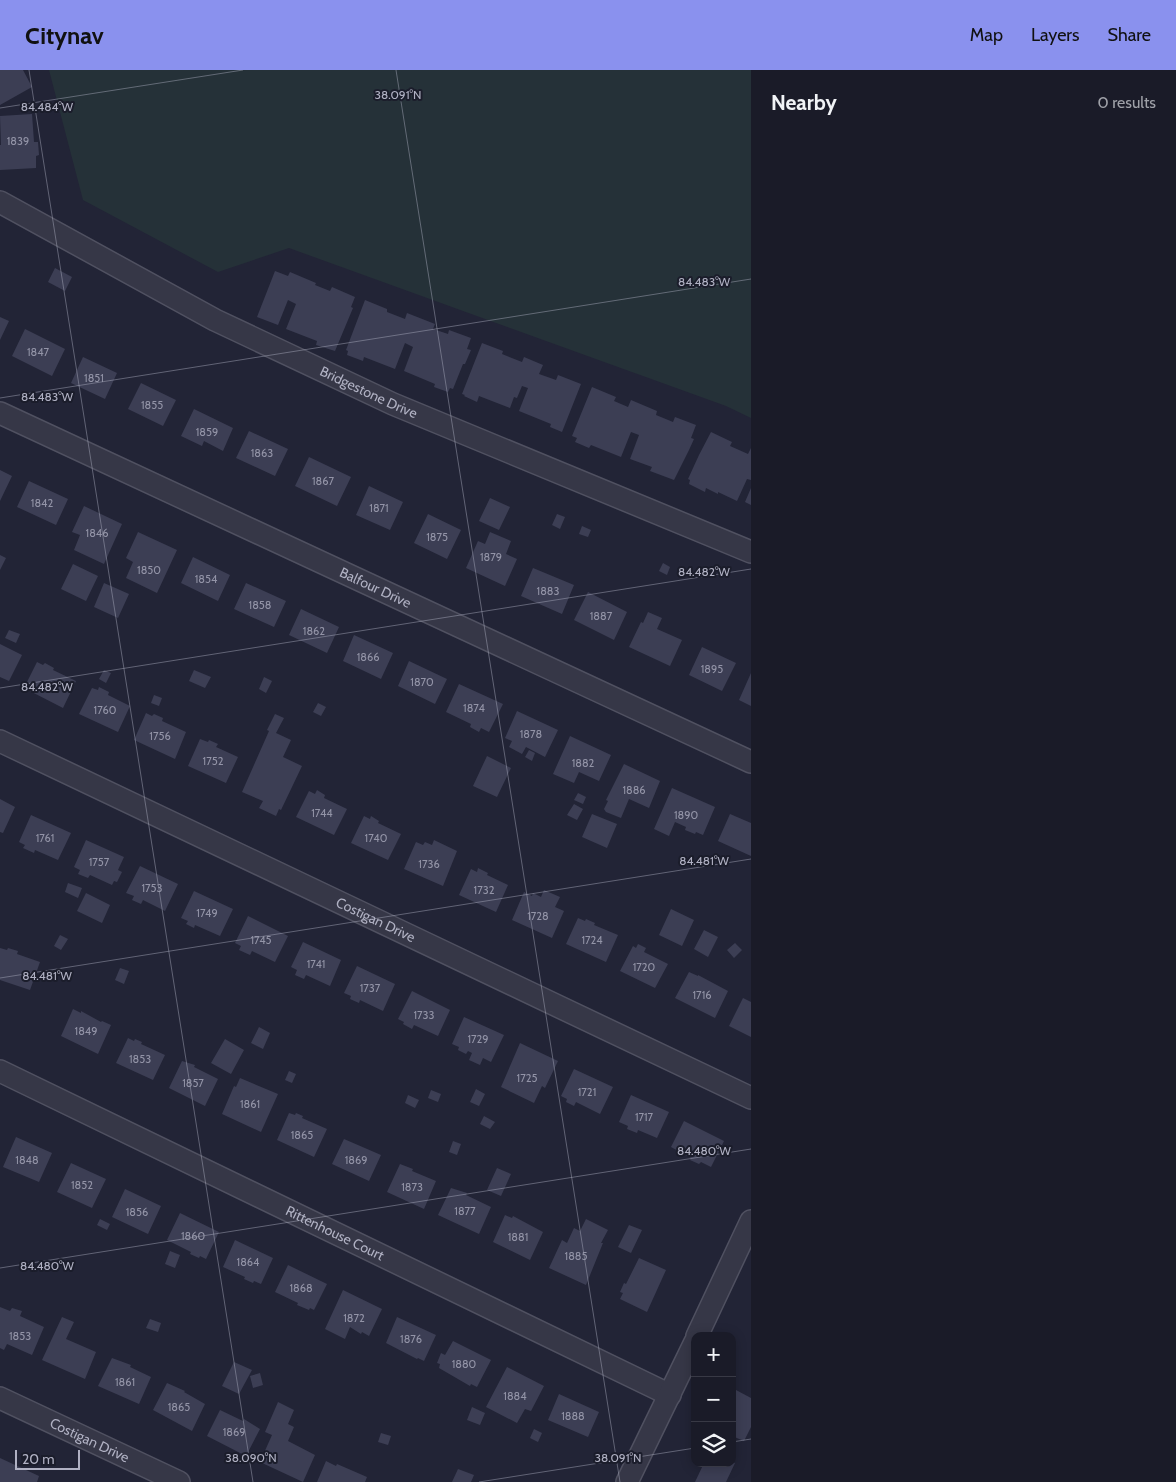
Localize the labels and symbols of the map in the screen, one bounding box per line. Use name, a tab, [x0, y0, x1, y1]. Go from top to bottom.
text: 38.091°N	[374, 87, 422, 102]
text: 84.484°W	[21, 99, 74, 114]
house number: 1839	[7, 134, 29, 148]
text: 84.483°W	[678, 274, 731, 289]
house number: 1847	[27, 345, 50, 359]
street label: Bridgestone Drive	[317, 362, 420, 422]
house number: 1851	[84, 371, 104, 385]
text: 84.483°W	[21, 389, 74, 404]
house number: 1855	[141, 398, 163, 412]
house number: 1859	[196, 425, 218, 439]
house number: 1863	[251, 446, 273, 460]
house number: 1867	[312, 474, 334, 488]
house number: 1842	[31, 496, 53, 510]
house number: 1871	[369, 501, 389, 515]
house number: 1846	[86, 526, 108, 540]
house number: 1875	[426, 530, 448, 544]
house number: 1879	[480, 550, 502, 564]
house number: 1850	[137, 563, 161, 577]
street label: Balfour Drive	[337, 563, 414, 612]
text: 84.482°W	[678, 564, 731, 579]
house number: 1854	[195, 572, 218, 586]
house number: 1883	[537, 584, 559, 598]
house number: 1858	[249, 598, 271, 612]
house number: 1887	[590, 609, 613, 623]
house number: 1862	[303, 624, 325, 638]
house number: 1866	[357, 650, 379, 664]
house number: 1895	[701, 662, 723, 676]
house number: 1870	[410, 675, 434, 689]
text: 84.482°W	[21, 679, 74, 694]
house number: 1874	[463, 701, 486, 715]
house number: 1760	[94, 703, 117, 717]
house number: 1878	[520, 727, 542, 741]
house number: 1756	[149, 729, 171, 743]
house number: 1752	[203, 754, 224, 768]
house number: 1882	[572, 756, 595, 770]
house number: 1886	[622, 783, 646, 797]
house number: 1744	[311, 806, 333, 820]
house number: 1890	[674, 808, 698, 822]
house number: 1761	[36, 831, 54, 845]
house number: 1740	[365, 831, 388, 845]
text: 84.481°W	[679, 853, 729, 868]
house number: 1757	[89, 855, 110, 869]
house number: 1736	[418, 857, 440, 871]
house number: 1753	[141, 881, 163, 895]
house number: 1732	[474, 883, 495, 897]
street label: Costigan Drive	[333, 893, 418, 946]
house number: 1749	[196, 906, 218, 920]
house number: 1728	[527, 909, 549, 923]
house number: 1745	[250, 933, 272, 947]
house number: 1724	[581, 933, 603, 947]
house number: 1741	[307, 957, 325, 971]
house number: 1720	[633, 960, 656, 974]
text: 84.481°W	[22, 968, 72, 983]
house number: 1737	[360, 981, 381, 995]
house number: 1716	[693, 988, 711, 1002]
house number: 1733	[413, 1008, 435, 1022]
house number: 1849	[75, 1024, 97, 1038]
house number: 1729	[467, 1032, 489, 1046]
house number: 1853	[129, 1052, 151, 1066]
house number: 1725	[517, 1071, 537, 1085]
house number: 1857	[182, 1076, 204, 1090]
house number: 1721	[578, 1085, 596, 1099]
house number: 1861	[240, 1097, 260, 1111]
house number: 1717	[635, 1110, 654, 1124]
house number: 1865	[291, 1128, 313, 1142]
text: 84.480°W	[677, 1143, 732, 1158]
house number: 1848	[15, 1153, 39, 1167]
house number: 1869	[345, 1153, 367, 1167]
house number: 1852	[71, 1178, 93, 1192]
house number: 1873	[401, 1180, 423, 1194]
street label: Rittenhouse Court	[283, 1202, 387, 1264]
house number: 1877	[454, 1204, 476, 1218]
house number: 1856	[126, 1205, 148, 1219]
house number: 1860	[181, 1229, 205, 1243]
house number: 1881	[508, 1230, 528, 1244]
house number: 1885	[565, 1249, 587, 1263]
house number: 1864	[237, 1255, 260, 1269]
text: 84.480°W	[20, 1258, 75, 1273]
house number: 1868	[289, 1281, 313, 1295]
house number: 1872	[343, 1311, 365, 1325]
house number: 1853	[9, 1329, 31, 1343]
house number: 1876	[400, 1332, 422, 1346]
house number: 1880	[452, 1357, 477, 1371]
house number: 1861	[115, 1375, 135, 1389]
house number: 1884	[503, 1389, 527, 1403]
house number: 1865	[168, 1400, 190, 1414]
house number: 1888	[561, 1409, 585, 1423]
street label: Costigan Drive	[47, 1414, 132, 1466]
house number: 1869	[223, 1425, 245, 1439]
scale bar	[15, 1447, 80, 1470]
text: 38.090°N	[225, 1450, 277, 1465]
text: 38.091°N	[594, 1450, 642, 1465]

